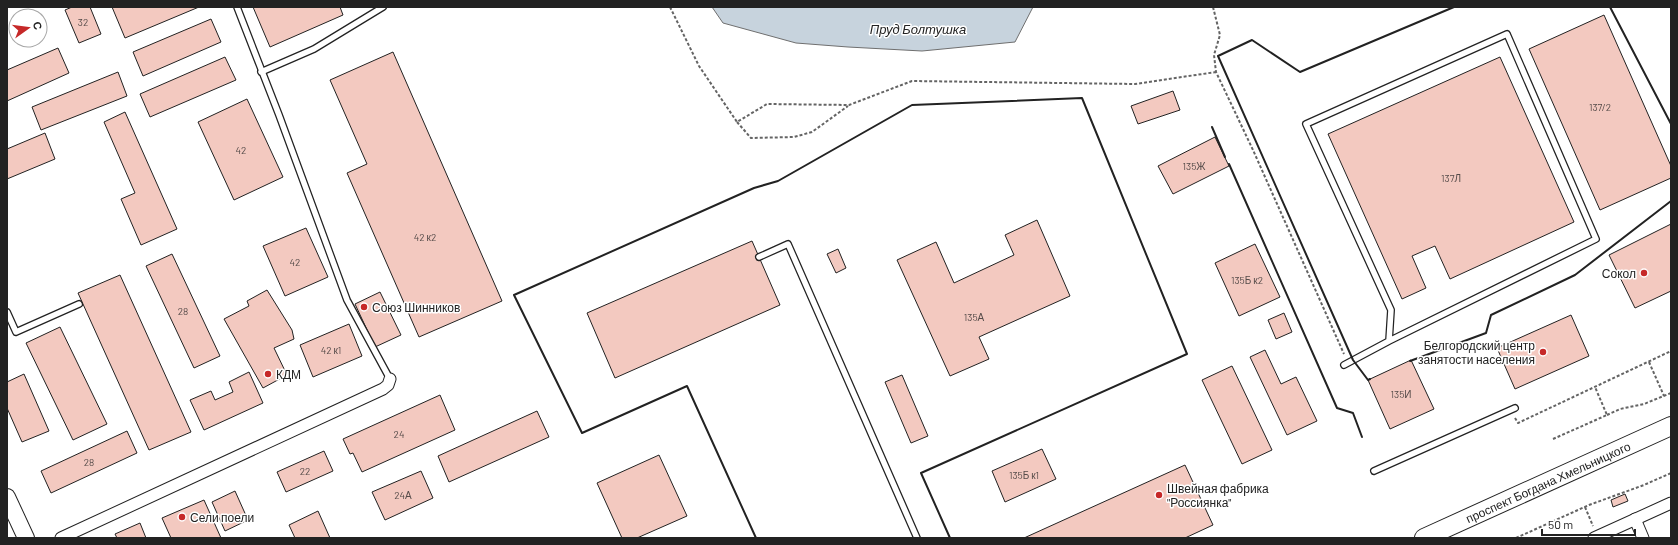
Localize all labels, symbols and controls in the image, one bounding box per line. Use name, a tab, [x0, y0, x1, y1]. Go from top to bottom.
north arrow	[8, 8, 48, 48]
house number: 32	[78, 16, 88, 28]
text: С	[31, 20, 45, 31]
water label: Пруд Болтушка	[870, 21, 966, 37]
house number: 137/2	[1589, 101, 1611, 113]
house number: 42	[236, 144, 246, 156]
house number: 135Ж	[1182, 160, 1206, 172]
house number: 137Л	[1441, 172, 1461, 184]
house number: 42 к2	[414, 231, 436, 243]
house number: 42	[290, 256, 300, 268]
place label: Сокол	[1602, 266, 1636, 280]
marker: Сокол	[1639, 268, 1649, 278]
house number: 135Б к2	[1231, 274, 1263, 286]
place label: Союз Шинников	[372, 300, 460, 314]
marker: Союз Шинников	[359, 302, 369, 312]
house number: 28	[178, 305, 188, 317]
house number: 135А	[964, 311, 985, 323]
place label: Белгородский центр занятости населения	[1418, 338, 1535, 366]
house number: 42 к1	[321, 344, 341, 356]
marker: Белгородский центр занятости населения	[1538, 347, 1548, 357]
place label: КДМ	[276, 367, 301, 382]
marker: КДМ	[263, 369, 273, 379]
house number: 135И	[1391, 388, 1411, 400]
house number: 24	[394, 428, 404, 440]
street label: проспект Богдана Хмельницкого	[1463, 438, 1633, 525]
house number: 28	[84, 456, 94, 468]
house number: 22	[300, 465, 310, 477]
house number: 135Б к1	[1009, 469, 1039, 481]
place label: Швейная фабрика "Россиянка"	[1167, 481, 1269, 509]
house number: 24А	[394, 489, 412, 501]
marker: Швейная фабрика "Россиянка"	[1154, 490, 1164, 500]
place label: Сели поели	[190, 510, 254, 524]
scale bar	[1542, 511, 1635, 537]
marker: Сели поели	[177, 512, 187, 522]
text: 50 m	[1548, 517, 1573, 531]

